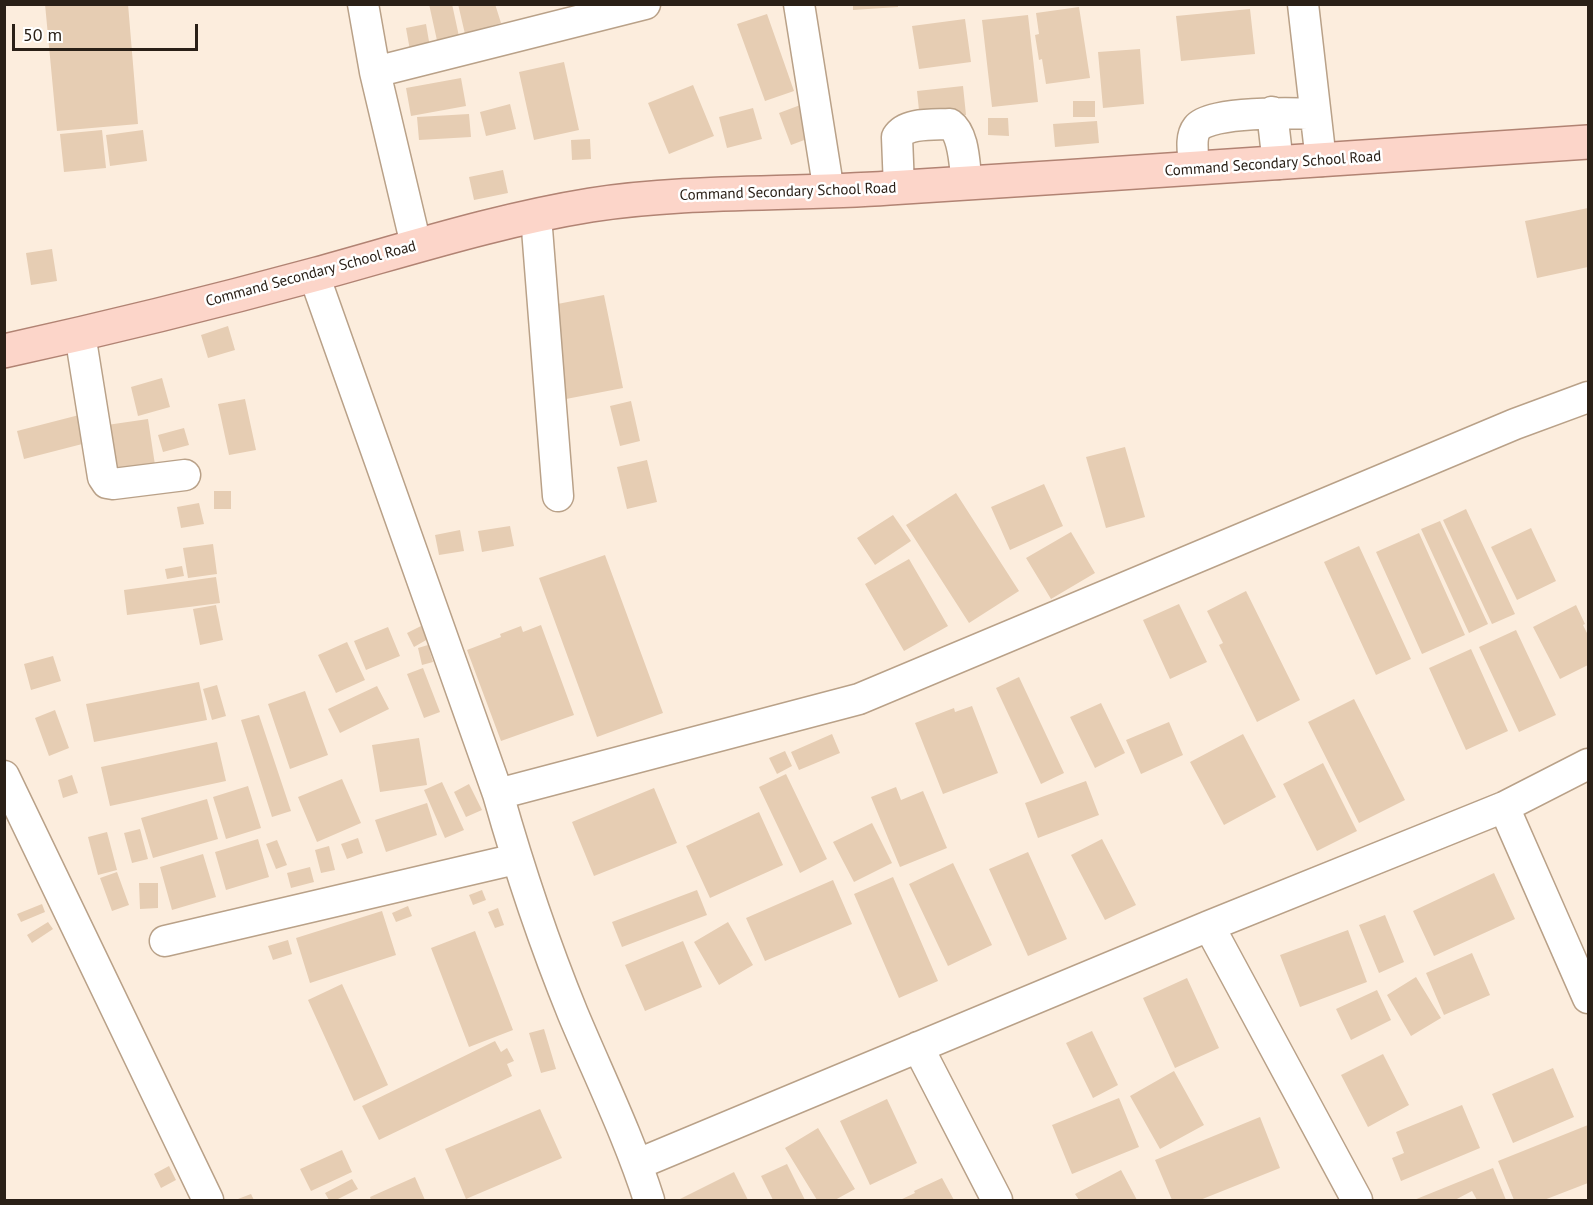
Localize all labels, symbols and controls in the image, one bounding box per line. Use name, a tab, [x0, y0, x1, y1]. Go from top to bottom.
scale bar	[15, 12, 201, 50]
text: 50 m	[23, 23, 62, 46]
street label: Command Secondary School Road	[1164, 147, 1382, 181]
street label: Command Secondary School Road	[679, 179, 897, 205]
street label: Command Secondary School Road	[204, 237, 418, 311]

